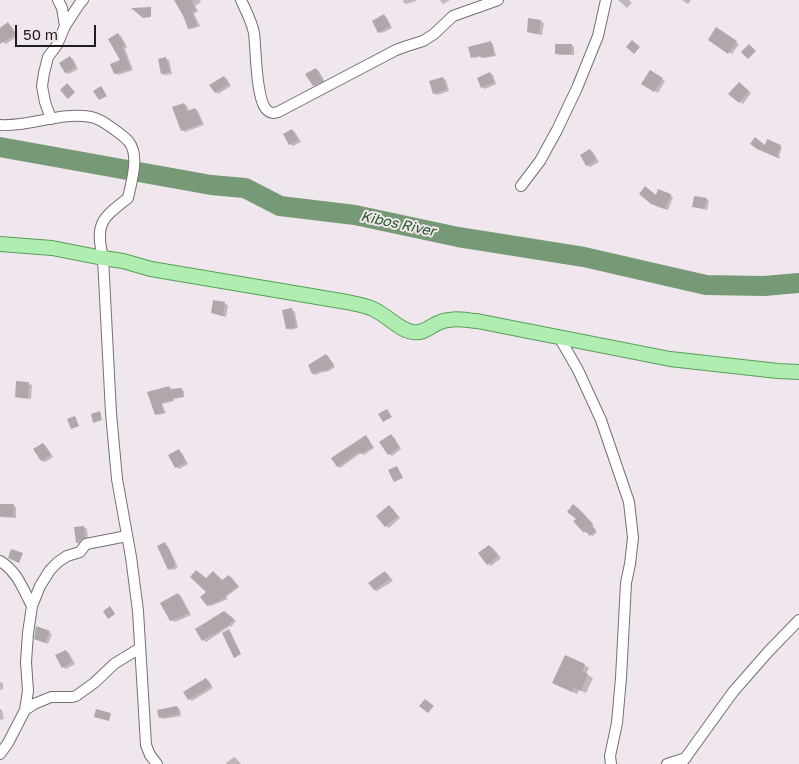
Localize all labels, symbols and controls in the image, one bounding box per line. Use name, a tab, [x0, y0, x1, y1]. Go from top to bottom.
scale bar	[18, 15, 99, 47]
text: 50 m	[23, 25, 58, 43]
water label: Kibos River	[359, 208, 437, 240]

